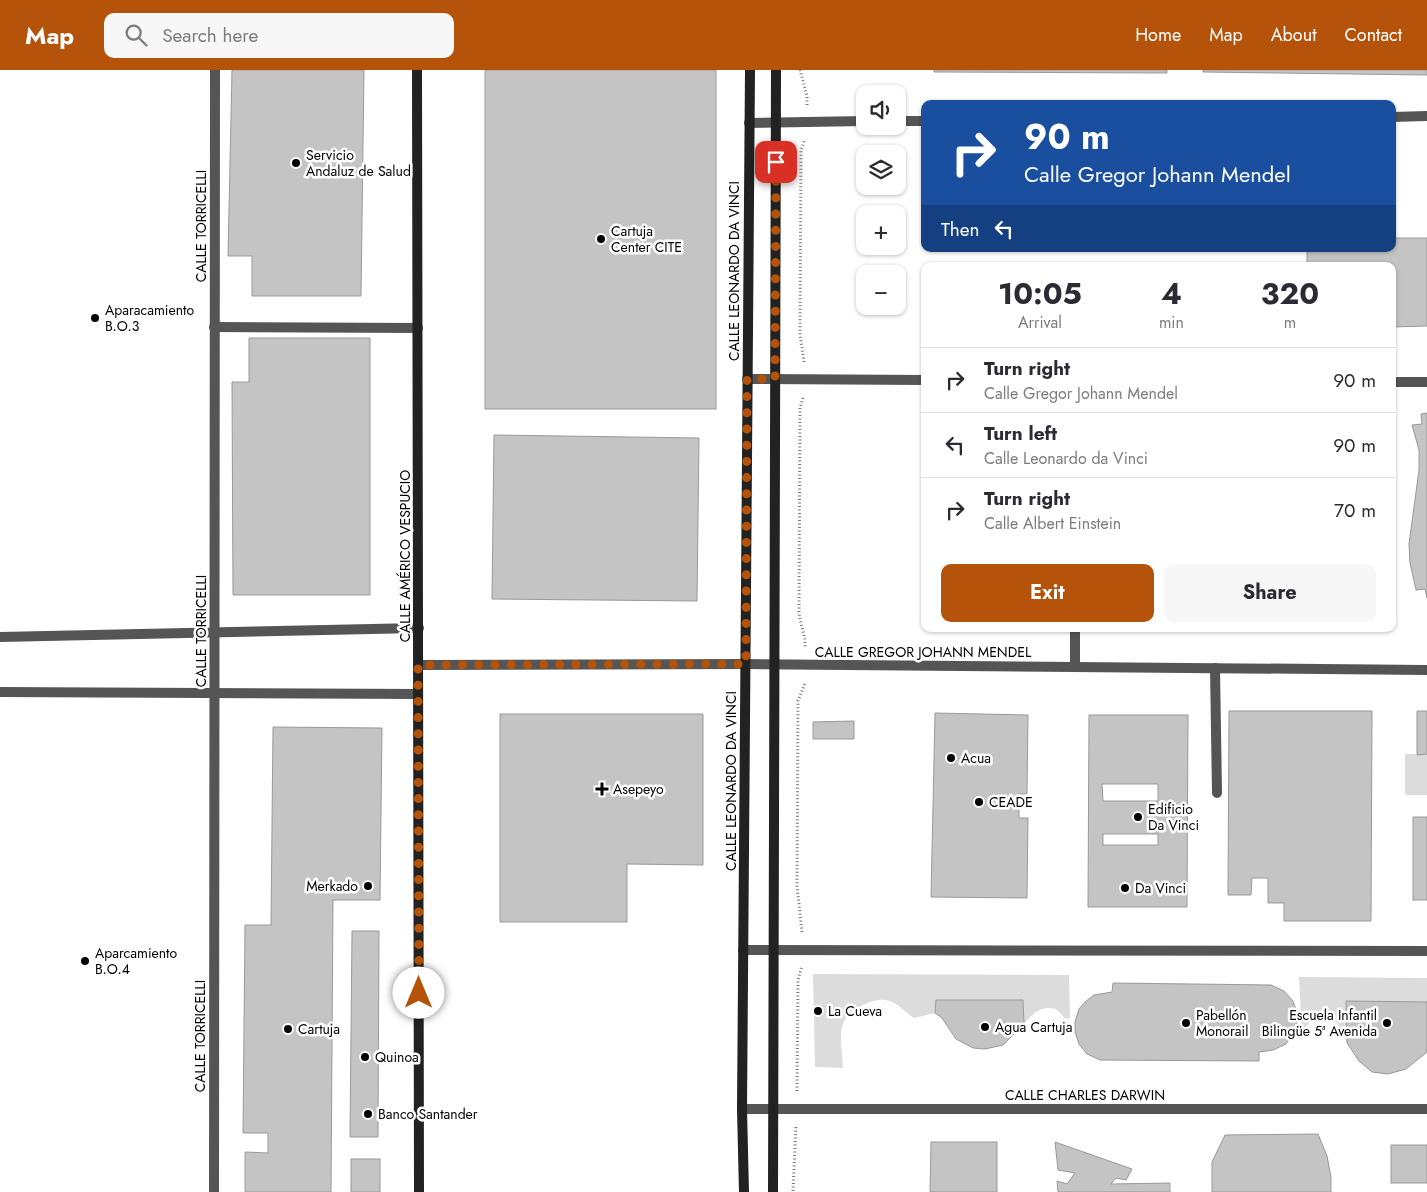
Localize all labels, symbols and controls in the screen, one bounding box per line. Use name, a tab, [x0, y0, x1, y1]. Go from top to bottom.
search box	[104, 13, 454, 58]
text: Map	[25, 18, 74, 53]
icon: search	[122, 21, 150, 49]
text: Search here	[162, 22, 258, 49]
text: Home	[1135, 22, 1181, 48]
text: Map	[1209, 22, 1243, 48]
text: About	[1271, 22, 1316, 48]
text: Contact	[1344, 22, 1402, 48]
map controls	[856, 85, 906, 315]
button: sound	[856, 85, 906, 135]
text: 90 m	[1024, 112, 1110, 162]
icon: right	[941, 120, 1006, 185]
pin	[755, 141, 797, 183]
place label: Servicio Andaluz de Salud	[306, 145, 411, 181]
button: layers	[856, 145, 906, 195]
icon: arrive	[762, 148, 790, 176]
marker: Servicio Andaluz de Salud	[290, 157, 302, 169]
text: Calle Gregor Johann Mendel	[1024, 158, 1291, 190]
street label: CALLE TORRICELLI	[191, 170, 211, 282]
street label: CALLE LEONARDO DA VINCI	[724, 181, 744, 361]
button: +	[856, 205, 906, 255]
icon: left	[990, 215, 1018, 243]
text: Then	[941, 216, 980, 243]
place label: Cartuja Center CITE	[611, 221, 682, 257]
marker: Cartuja Center CITE	[595, 233, 607, 245]
button: −	[856, 265, 906, 315]
text: 10:05	[998, 272, 1082, 315]
text: 4	[1161, 272, 1182, 315]
text: 320	[1261, 272, 1319, 315]
place label: Aparacamiento B.O.3	[105, 300, 194, 336]
text: Arrival	[1018, 311, 1062, 334]
text: min	[1159, 311, 1184, 334]
text: m	[1284, 311, 1296, 334]
marker: Aparacamiento B.O.3	[89, 312, 101, 324]
text: Turn right	[984, 355, 1070, 382]
icon: right	[941, 366, 969, 394]
text: 90 m	[1333, 367, 1376, 394]
text: Calle Gregor Johann Mendel	[984, 382, 1178, 405]
text: Turn left	[984, 420, 1057, 447]
icon: left	[941, 431, 969, 459]
text: 90 m	[1333, 432, 1376, 459]
text: Calle Leonardo da Vinci	[984, 447, 1148, 470]
street label: CALLE AMÉRICO VESPUCIO	[395, 470, 415, 642]
text: Turn right	[984, 485, 1070, 512]
icon: right	[941, 496, 969, 524]
text: 70 m	[1334, 497, 1376, 524]
text: Calle Albert Einstein	[984, 512, 1121, 535]
button: Exit	[941, 564, 1154, 622]
button: Share	[1164, 564, 1376, 622]
street label: CALLE TORRICELLI	[191, 575, 211, 687]
street label: CALLE GREGOR JOHANN MENDEL	[815, 642, 1032, 662]
street label: CALLE LEONARDO DA VINCI	[721, 691, 741, 871]
place label: Acua	[961, 748, 991, 768]
marker: Acua	[945, 752, 957, 764]
place label: Asepeyo	[613, 779, 664, 799]
marker: Asepeyo	[595, 782, 609, 796]
place label: CEADE	[989, 792, 1033, 812]
marker: CEADE	[973, 796, 985, 808]
place label: Edificio Da Vinci	[1148, 799, 1199, 835]
marker: Edificio Da Vinci	[1132, 811, 1144, 823]
place label: Merkado	[306, 876, 358, 896]
place label: Da Vinci	[1135, 878, 1186, 898]
marker: Merkado	[362, 880, 374, 892]
marker: Da Vinci	[1119, 882, 1131, 894]
place label: Aparcamiento B.O.4	[95, 943, 177, 979]
marker: Aparcamiento B.O.4	[79, 955, 91, 967]
position arrow	[392, 966, 444, 1018]
street label: CALLE TORRICELLI	[190, 980, 210, 1092]
place label: La Cueva	[828, 1001, 882, 1021]
marker: La Cueva	[812, 1005, 824, 1017]
place label: Pabellón Monorail	[1196, 1005, 1248, 1041]
place label: Escuela Infantil Bilingüe 5ª Avenida	[1262, 1005, 1377, 1041]
place label: Agua Cartuja	[995, 1017, 1073, 1037]
marker: Pabellón Monorail	[1180, 1017, 1192, 1029]
marker: Escuela Infantil Bilingüe 5ª Avenida	[1381, 1017, 1393, 1029]
place label: Cartuja	[298, 1019, 340, 1039]
marker: Agua Cartuja	[979, 1021, 991, 1033]
marker: Cartuja	[282, 1023, 294, 1035]
place label: Quinoa	[375, 1047, 419, 1067]
marker: Quinoa	[359, 1051, 371, 1063]
street label: CALLE CHARLES DARWIN	[1005, 1085, 1165, 1105]
place label: Banco Santander	[378, 1104, 478, 1124]
marker: Banco Santander	[362, 1108, 374, 1120]

